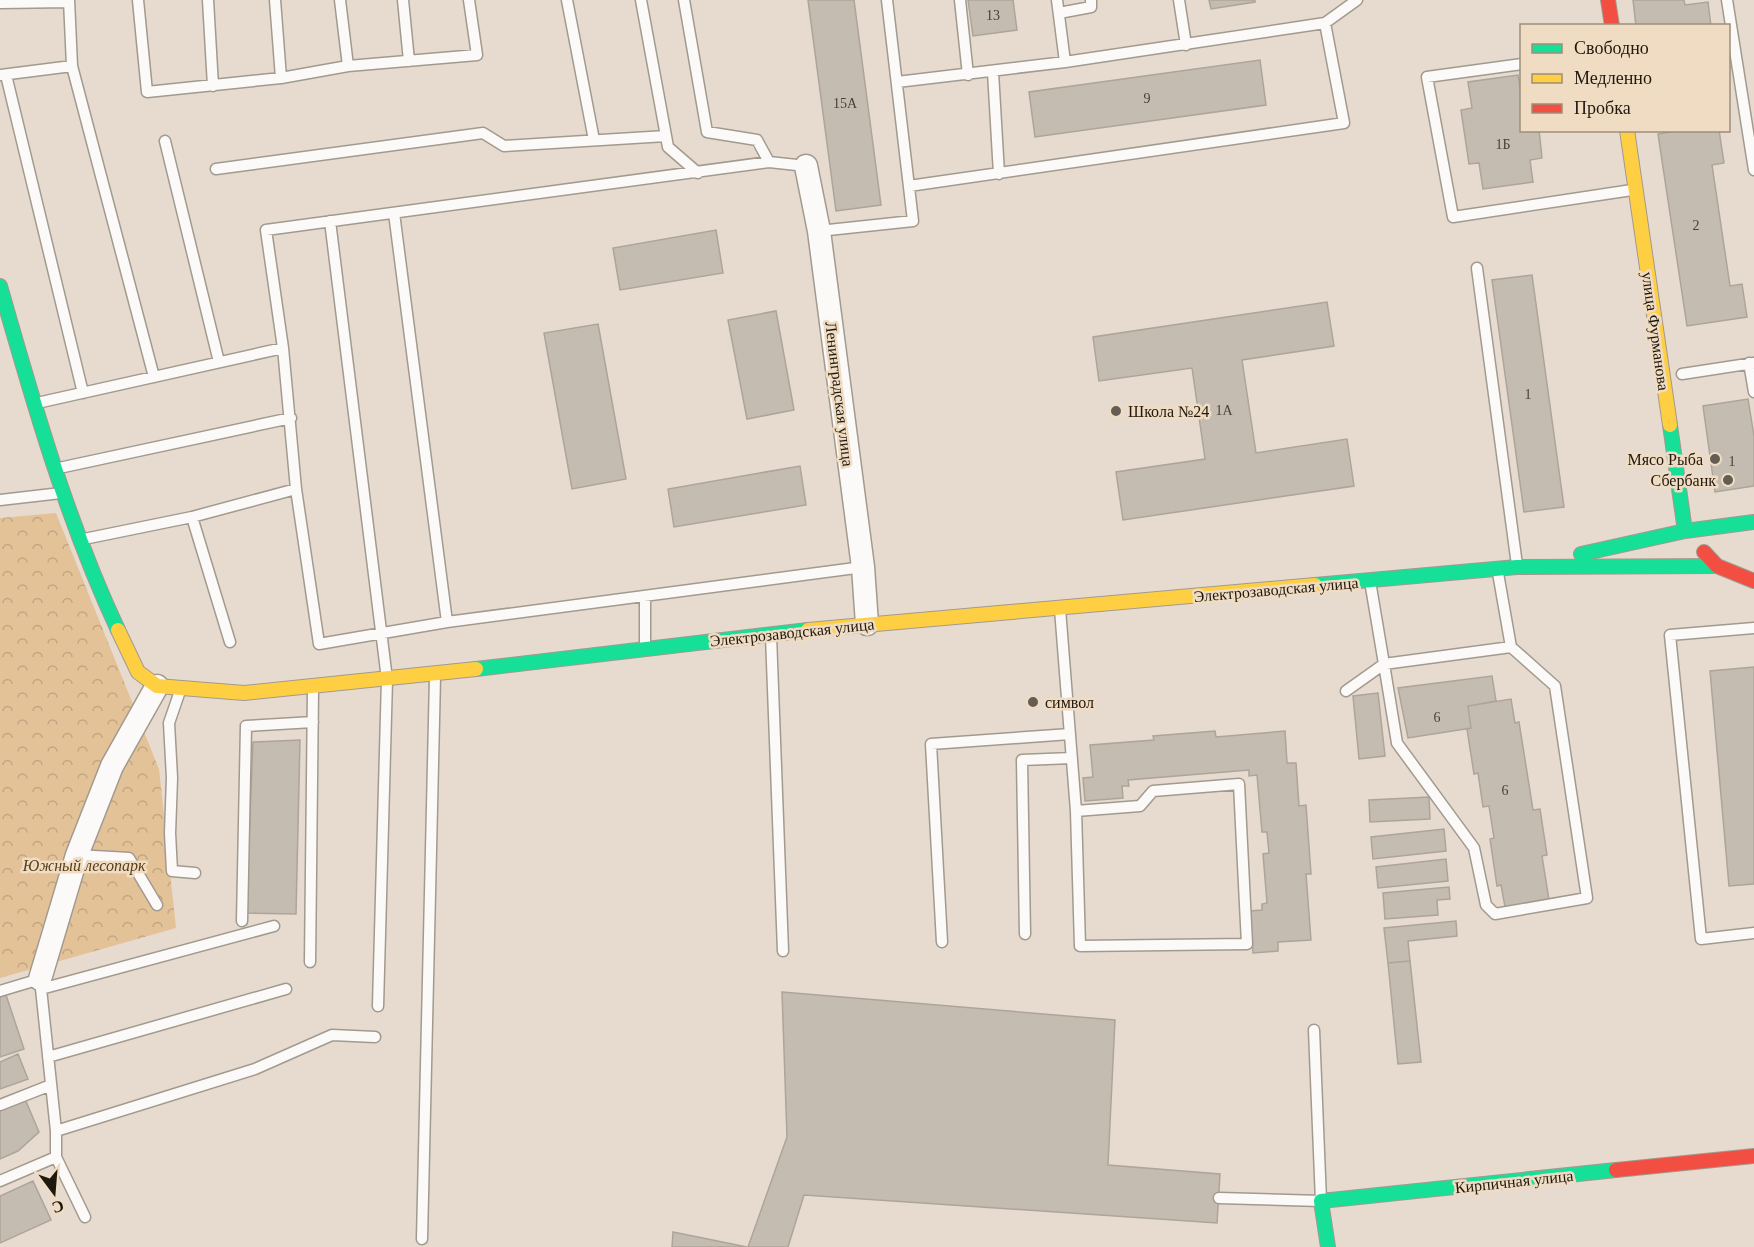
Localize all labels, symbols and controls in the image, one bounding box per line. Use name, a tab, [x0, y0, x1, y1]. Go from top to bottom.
house number: 13	[986, 8, 1000, 23]
legend	[1520, 24, 1730, 132]
text: Свободно	[1574, 38, 1649, 58]
text: Медленно	[1574, 68, 1652, 88]
house number: 9	[1144, 91, 1151, 106]
house number: 15А	[833, 96, 858, 111]
text: Пробка	[1574, 98, 1631, 118]
house number: 1Б	[1495, 137, 1511, 152]
house number: 2	[1693, 218, 1700, 233]
street label: улица Фурманова	[1638, 270, 1672, 392]
street label: Ленинградская улица	[821, 321, 857, 468]
house number: 1	[1525, 387, 1532, 402]
place label: Школа №24	[1128, 403, 1209, 420]
house number: 1А	[1215, 403, 1233, 418]
marker: Школа №24	[1109, 404, 1123, 418]
place label: Мясо Рыба	[1627, 451, 1703, 468]
marker: Мясо Рыба	[1708, 452, 1722, 466]
house number: 1	[1729, 454, 1736, 469]
place label: Сбербанк	[1651, 472, 1716, 490]
marker: Сбербанк	[1721, 473, 1735, 487]
street label: Электрозаводская улица	[1193, 574, 1359, 606]
street label: Электрозаводская улица	[709, 615, 875, 651]
place label: символ	[1045, 694, 1094, 711]
marker: символ	[1026, 695, 1040, 709]
house number: 6	[1434, 710, 1441, 725]
house number: 6	[1502, 783, 1509, 798]
park label: Южный лесопарк	[22, 857, 146, 875]
north arrow	[24, 1163, 84, 1223]
street label: Кирпичная улица	[1454, 1167, 1574, 1197]
text: С	[50, 1197, 66, 1217]

